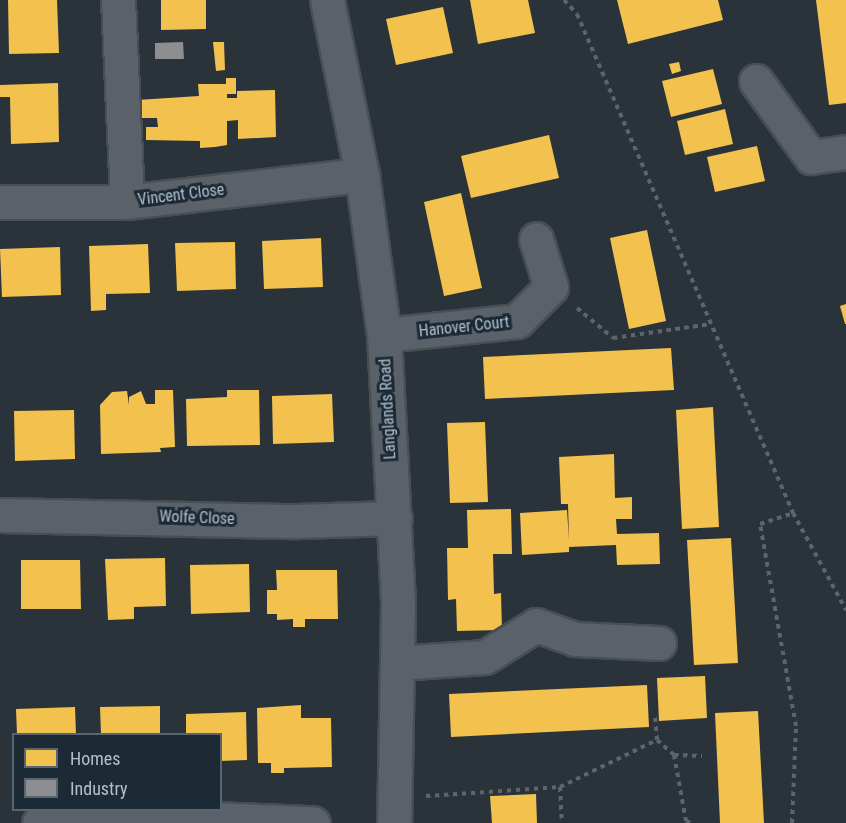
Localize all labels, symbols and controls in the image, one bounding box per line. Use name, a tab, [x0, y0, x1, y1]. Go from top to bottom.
street label: Vincent Close	[137, 180, 225, 210]
street label: Hanover Court	[418, 313, 510, 341]
street label: Langlands Road	[376, 358, 400, 460]
street label: Wolfe Close	[159, 507, 235, 529]
legend	[12, 733, 222, 811]
text: Homes	[70, 748, 120, 769]
text: Industry	[70, 778, 128, 799]

